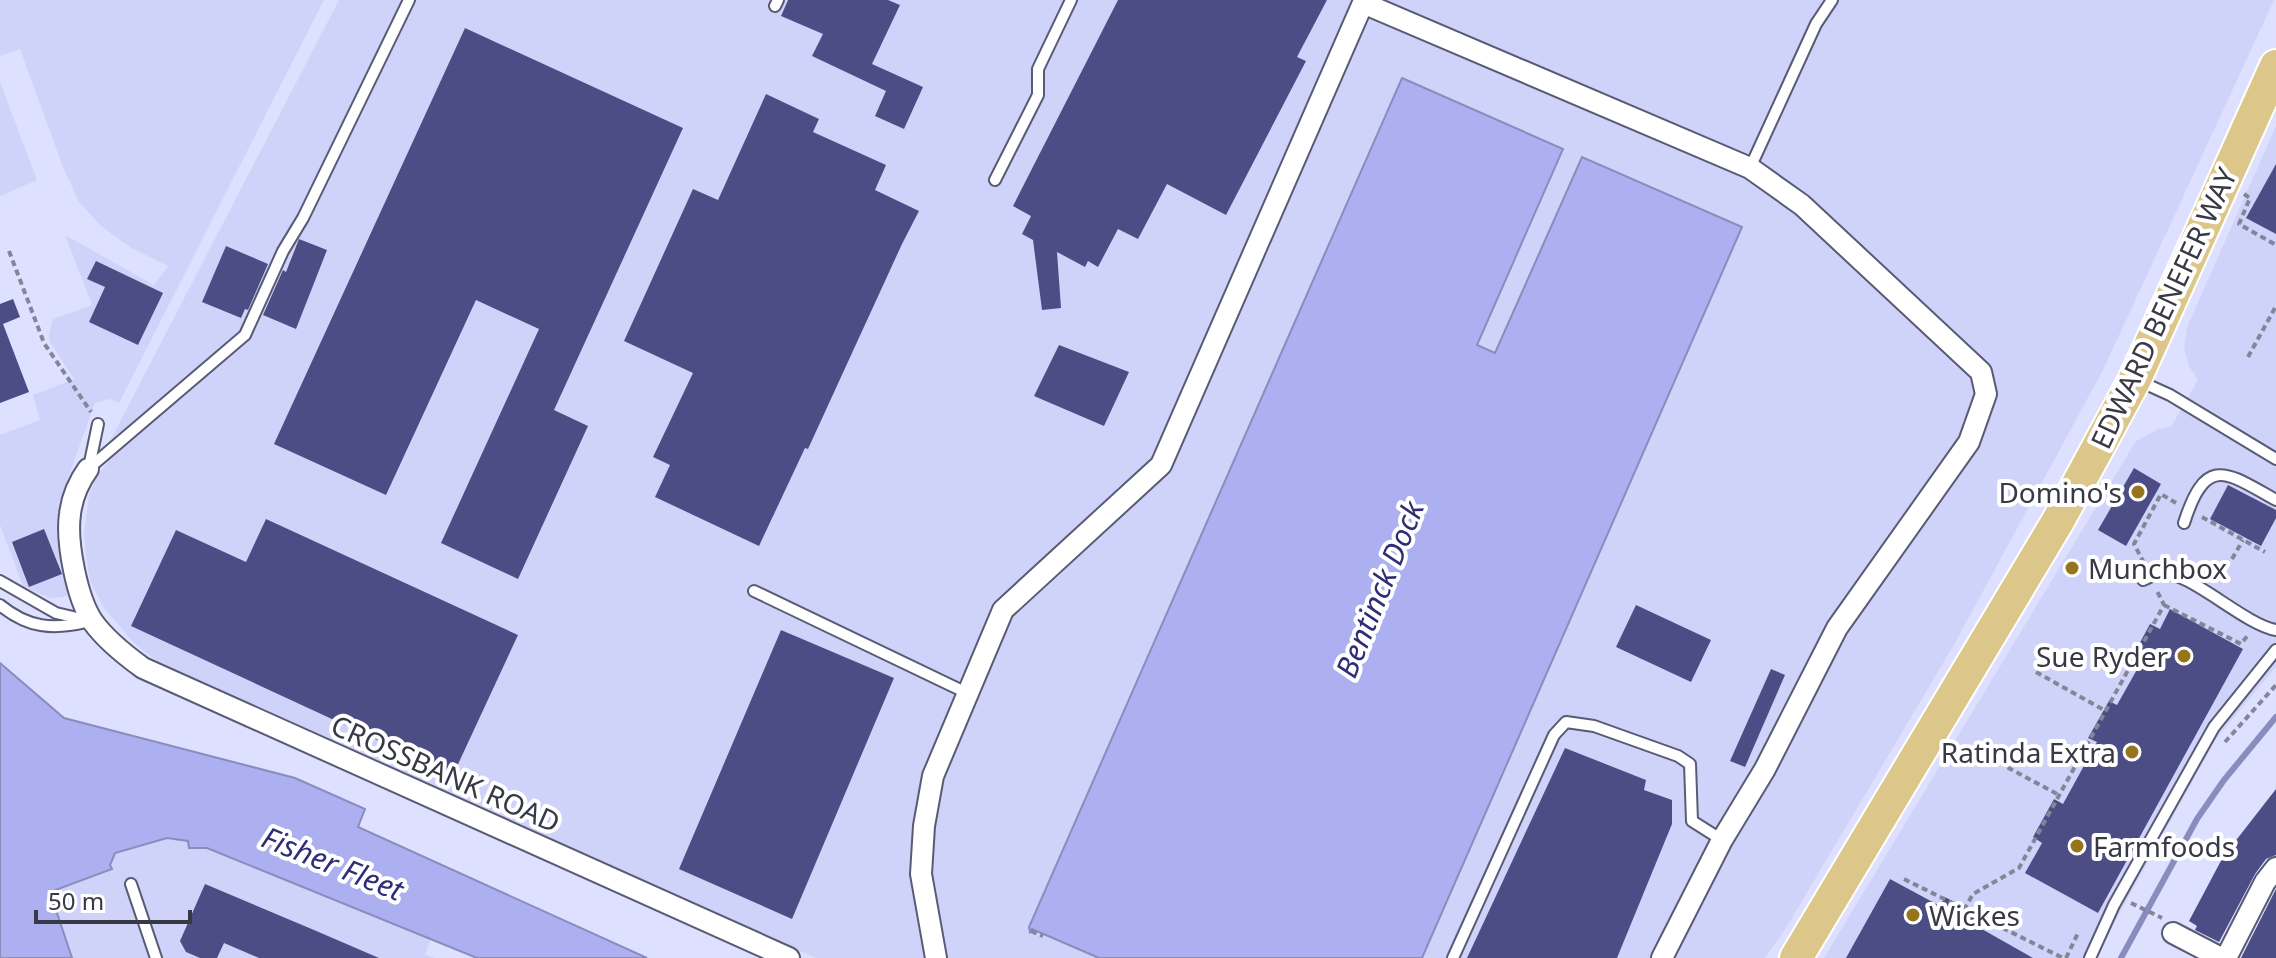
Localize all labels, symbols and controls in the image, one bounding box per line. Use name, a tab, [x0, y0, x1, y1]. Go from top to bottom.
street label: EDWARD BENEFER WAY	[2081, 161, 2245, 455]
place label: Domino's	[1998, 473, 2122, 511]
marker: Domino's	[2129, 483, 2147, 501]
water label: Bentinck Dock	[1325, 494, 1433, 683]
place label: Munchbox	[2088, 549, 2227, 587]
marker: Munchbox	[2063, 559, 2081, 577]
place label: Sue Ryder	[2036, 637, 2168, 675]
marker: Sue Ryder	[2175, 647, 2193, 665]
street label: CROSSBANK ROAD	[326, 705, 566, 841]
place label: Ratinda Extra	[1941, 733, 2116, 771]
marker: Ratinda Extra	[2123, 743, 2141, 761]
water label: Fisher Fleet	[256, 816, 411, 910]
place label: Farmfoods	[2093, 827, 2235, 865]
marker: Farmfoods	[2068, 837, 2086, 855]
scale bar	[36, 874, 190, 924]
text: 50 m	[48, 884, 104, 917]
place label: Wickes	[1929, 896, 2020, 934]
marker: Wickes	[1904, 906, 1922, 924]

